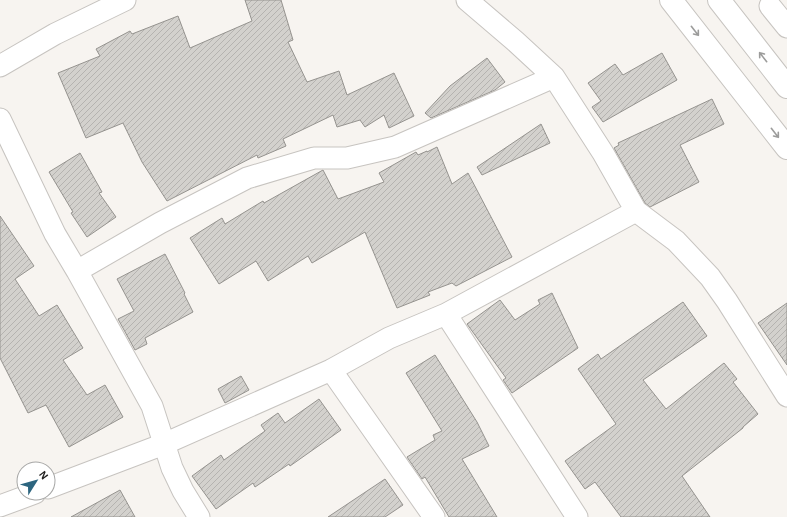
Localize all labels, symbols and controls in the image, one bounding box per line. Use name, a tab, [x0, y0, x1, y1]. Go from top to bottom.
one-way arrow	[691, 25, 699, 36]
one-way arrow	[759, 51, 767, 62]
one-way arrow	[771, 127, 780, 138]
north arrow	[16, 461, 56, 501]
text: N	[37, 469, 50, 482]

